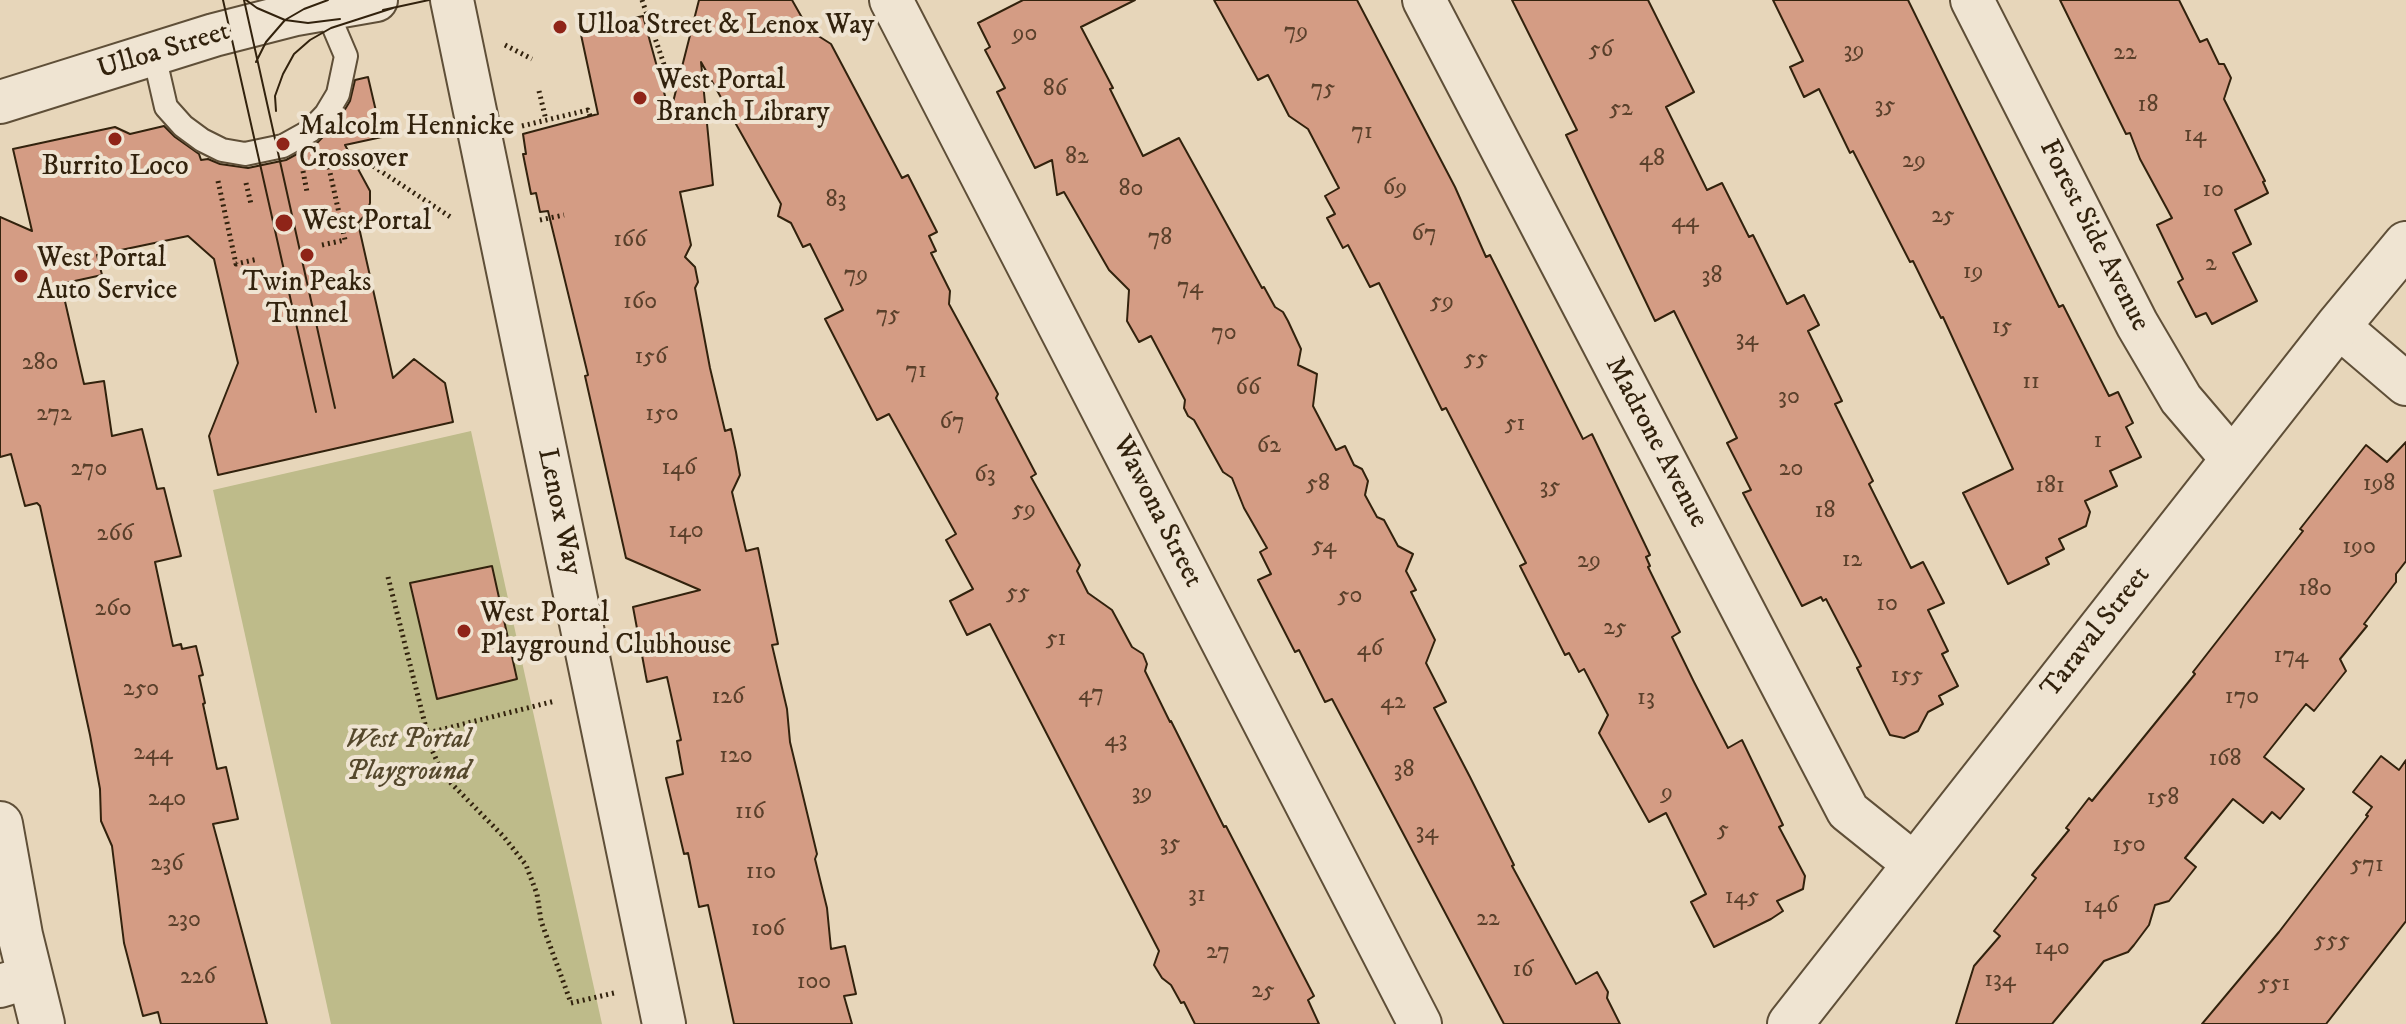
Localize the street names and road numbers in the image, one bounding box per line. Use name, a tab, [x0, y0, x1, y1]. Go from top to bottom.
street label: Ulloa Street	[94, 16, 234, 88]
street label: Forest Side Avenue	[2030, 135, 2156, 337]
street label: Madrone Avenue	[1596, 352, 1714, 534]
street label: Wawona Street	[1103, 430, 1209, 594]
street label: Lenox Way	[528, 446, 588, 578]
street label: Taraval Street	[2035, 561, 2159, 705]

